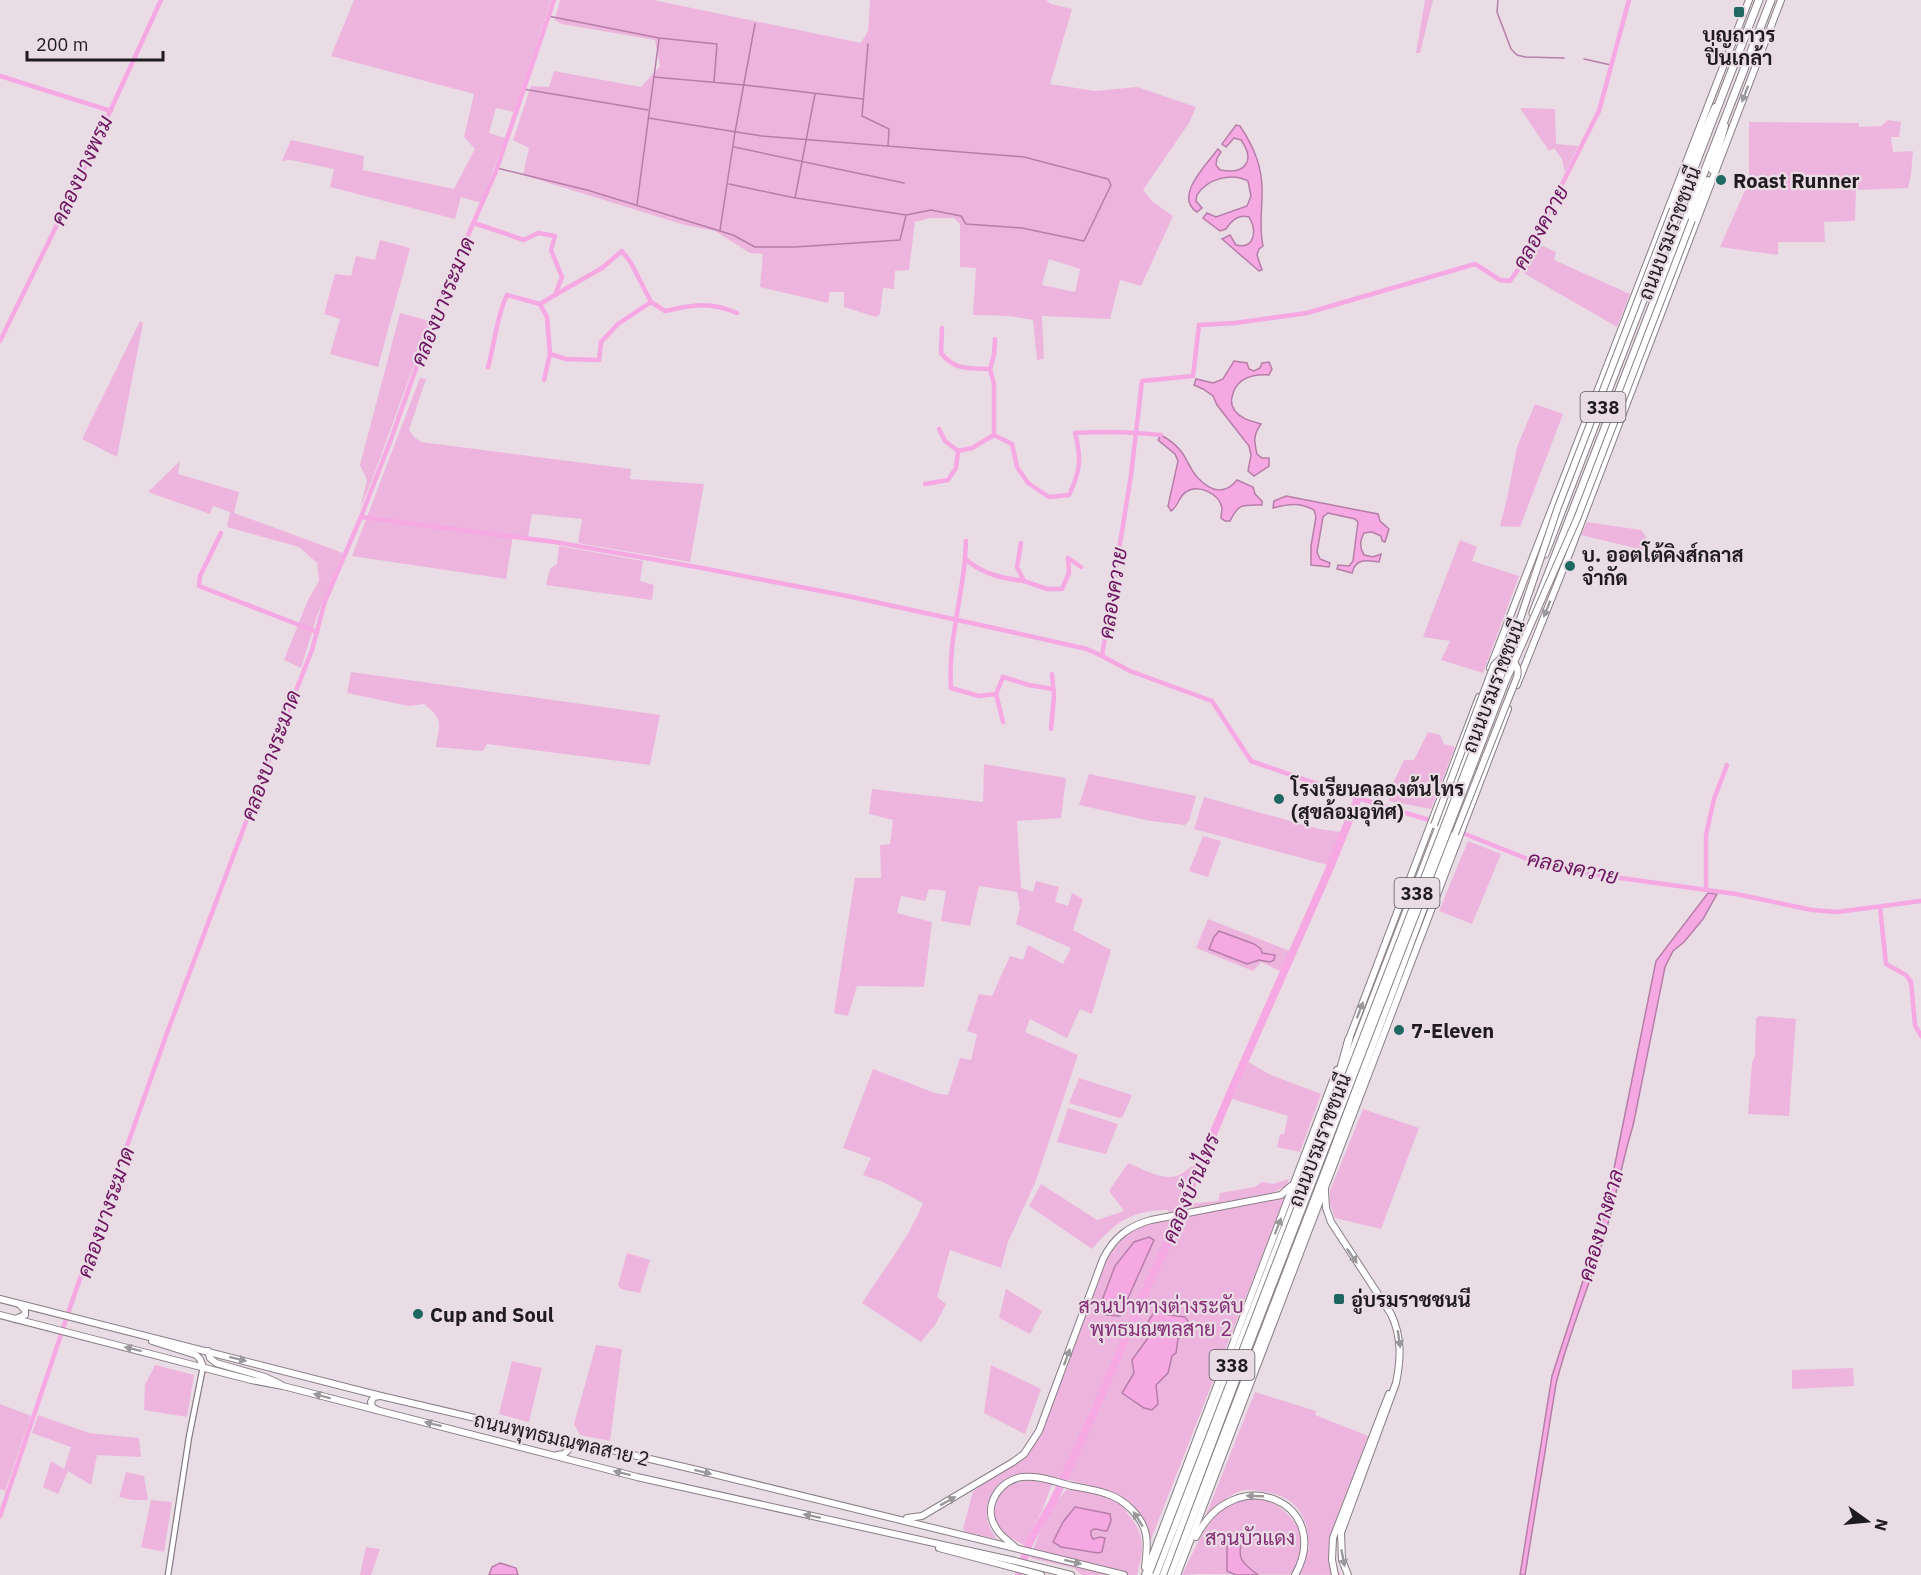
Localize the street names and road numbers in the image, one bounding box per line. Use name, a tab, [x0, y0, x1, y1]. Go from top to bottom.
street label: ถนนบรมราชชนนี	[1631, 162, 1707, 304]
road number: 338	[1580, 392, 1626, 422]
street label: ถนนบรมราชชนนี	[1455, 615, 1531, 757]
road number: 338	[1394, 878, 1440, 908]
street label: ถนนบรมราชชนนี	[1281, 1069, 1357, 1211]
road number: 338	[1210, 1350, 1254, 1380]
street label: ถนนพุทธมณฑลสาย 2	[471, 1406, 653, 1473]

